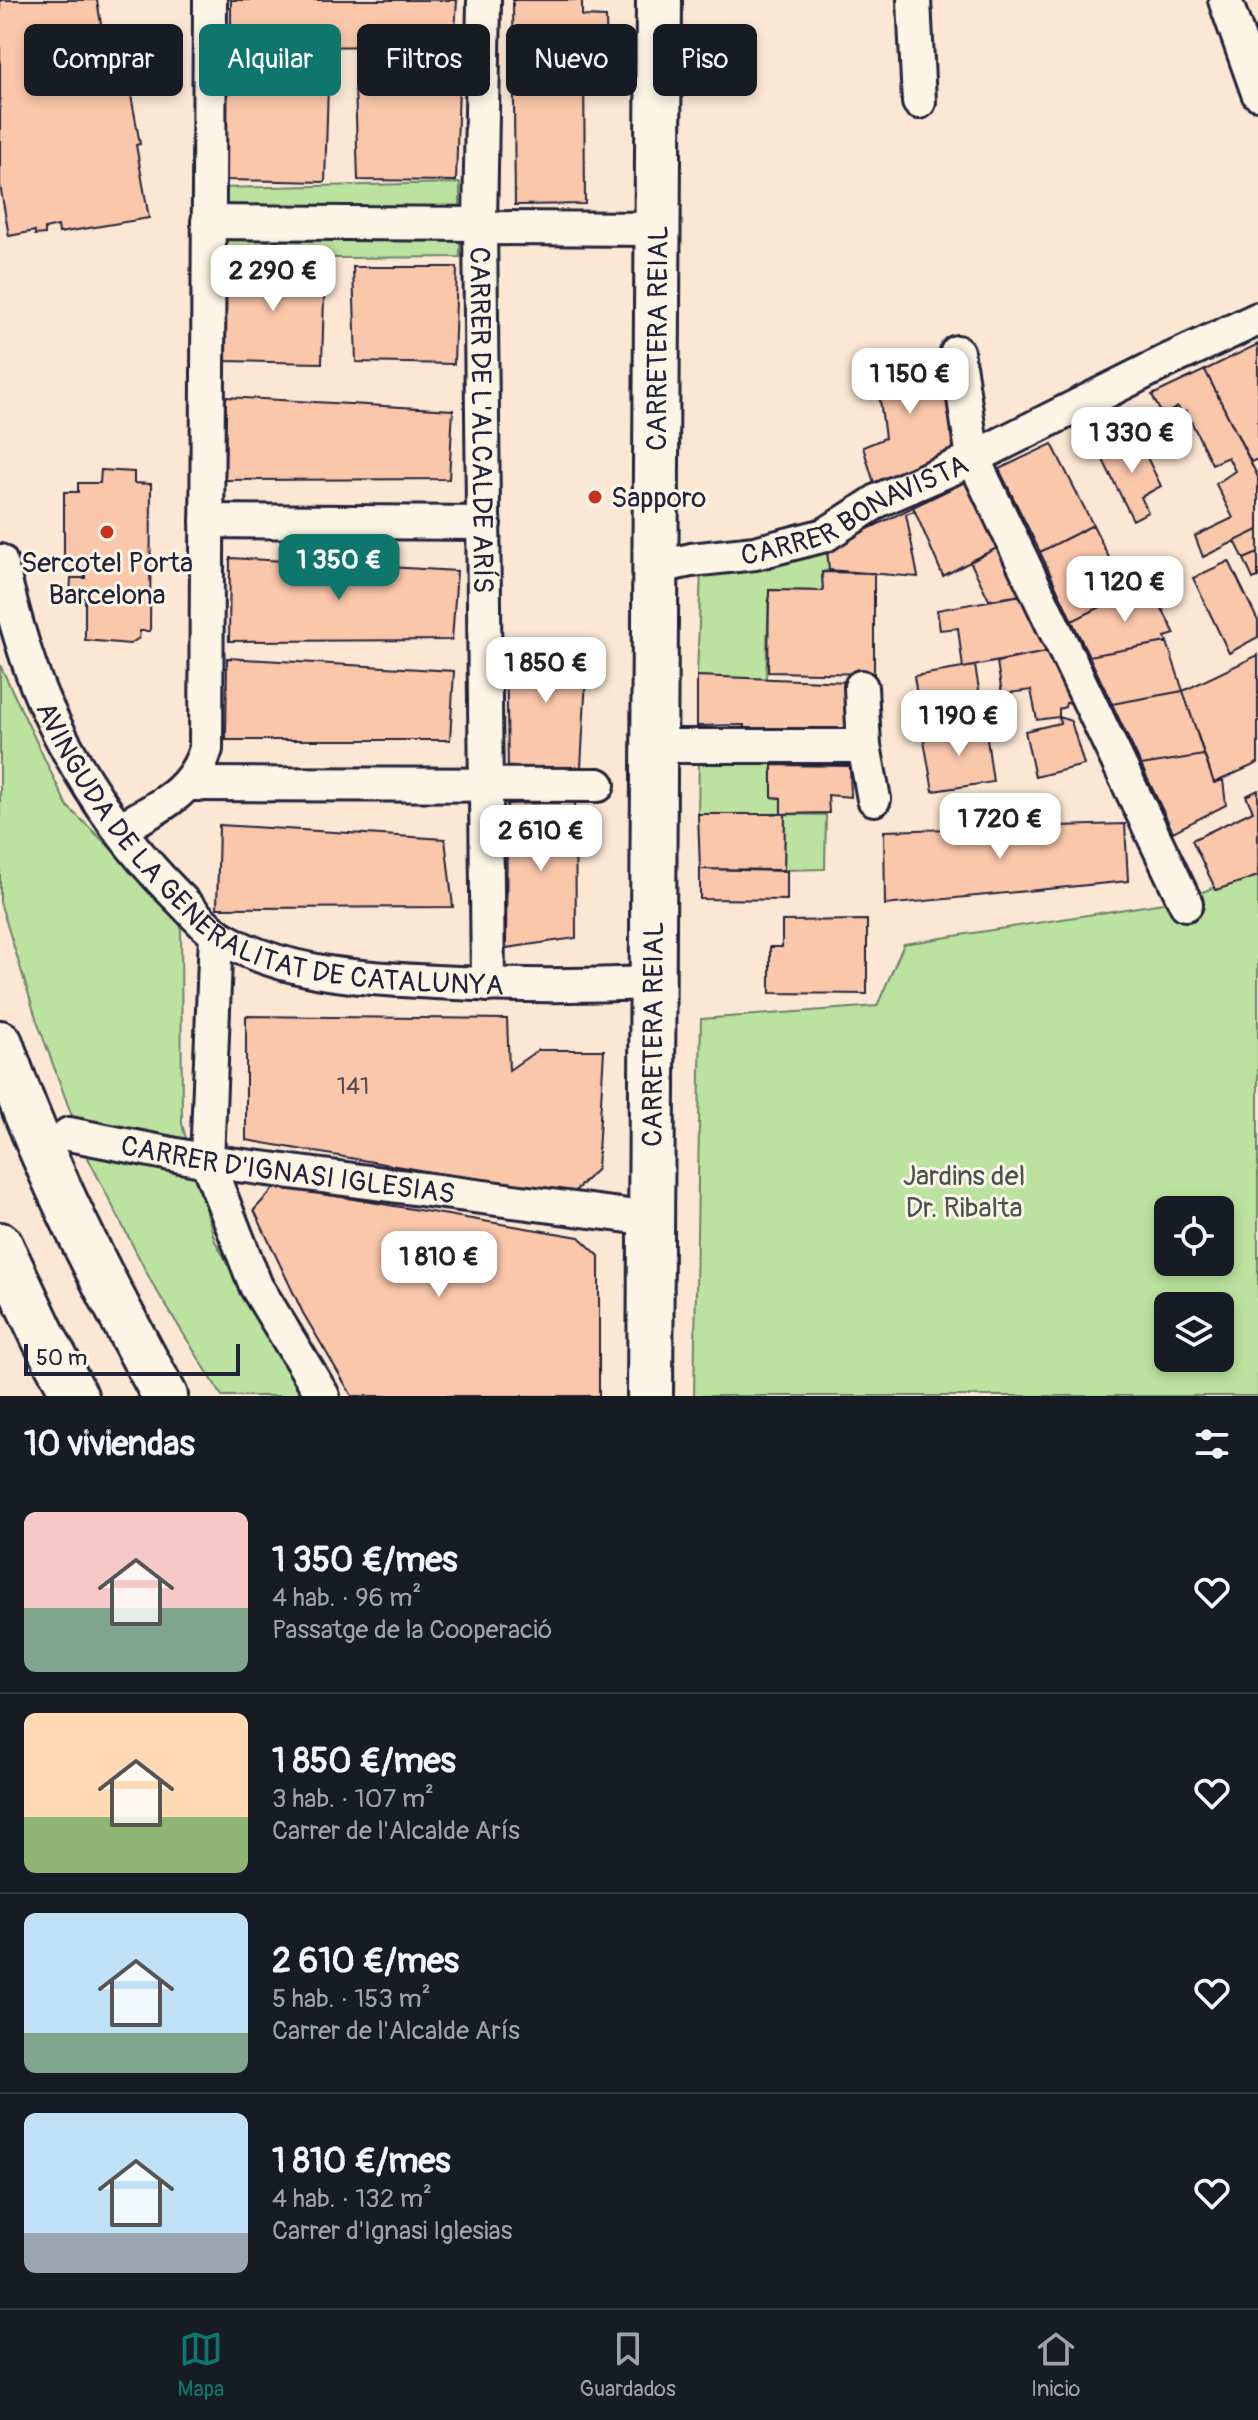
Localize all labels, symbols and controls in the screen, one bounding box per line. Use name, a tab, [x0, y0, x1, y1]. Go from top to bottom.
chip: Comprar	[24, 24, 183, 96]
chip: Alquilar	[199, 24, 341, 96]
chip: Filtros	[357, 24, 490, 96]
chip: Nuevo	[506, 24, 637, 96]
chip: Piso	[653, 24, 757, 96]
street label: CARRETERA REIAL	[640, 225, 677, 451]
pin: 2 290 €	[199, 245, 347, 313]
street label: CARRER DE L'ALCALDE ARÍS	[461, 247, 500, 593]
text: 2 290 €	[229, 255, 317, 287]
pin: 1 150 €	[836, 348, 984, 416]
text: 1 150 €	[870, 358, 950, 390]
pin: 1 330 €	[1058, 407, 1206, 475]
text: 1 330 €	[1089, 417, 1175, 449]
street label: CARRER BONAVISTA	[739, 447, 974, 573]
place label: Sapporo	[611, 481, 706, 516]
marker: Sapporo	[586, 488, 604, 506]
marker: Sercotel Porta Barcelona	[98, 523, 116, 541]
pin: 1 350 €	[265, 534, 413, 602]
text: 1 350 €	[297, 544, 381, 576]
place label: Sercotel Porta Barcelona	[21, 546, 193, 613]
pin: 1 120 €	[1051, 556, 1199, 624]
text: 1 120 €	[1084, 566, 1166, 598]
pin: 1 850 €	[472, 637, 620, 705]
text: 1 850 €	[504, 647, 588, 679]
pin: 1 190 €	[885, 690, 1033, 758]
street label: AVINGUDA DE LA GENERALITAT DE CATALUNYA	[27, 697, 504, 1004]
text: 1 190 €	[919, 700, 999, 732]
pin: 1 720 €	[926, 793, 1074, 861]
text: 1 720 €	[958, 803, 1042, 835]
pin: 2 610 €	[467, 805, 615, 873]
text: 2 610 €	[498, 815, 584, 847]
street label: CARRETERA REIAL	[636, 921, 672, 1147]
house number: 141	[337, 1072, 369, 1101]
street label: CARRER D'IGNASI IGLESIAS	[118, 1129, 457, 1212]
park label: Jardins del Dr. Ribalta	[903, 1159, 1025, 1226]
map controls	[1154, 1196, 1234, 1372]
button: locate	[1154, 1196, 1234, 1276]
pin: 1 810 €	[365, 1231, 513, 1299]
text: 1 810 €	[399, 1241, 479, 1273]
button: layers	[1154, 1292, 1234, 1372]
scale bar	[24, 1340, 240, 1376]
text: 50 m	[36, 1344, 87, 1372]
icon: filters	[1190, 1422, 1234, 1466]
text: 10 viviendas	[24, 1423, 195, 1466]
text: 1 350 €/mes	[272, 1539, 457, 1582]
icon: home	[88, 1544, 184, 1640]
icon: heart	[1190, 1570, 1234, 1614]
text: 4 hab. · 96 m²	[272, 1582, 421, 1614]
text: Passatge de la Cooperació	[272, 1614, 552, 1646]
text: 1 850 €/mes	[272, 1740, 456, 1783]
icon: home	[88, 1745, 184, 1841]
icon: heart	[1190, 1771, 1234, 1815]
text: 3 hab. · 107 m²	[272, 1783, 434, 1815]
text: Carrer de l'Alcalde Arís	[272, 1815, 520, 1847]
text: 2 610 €/mes	[272, 1940, 459, 1983]
icon: home	[88, 1945, 184, 2041]
icon: heart	[1190, 1971, 1234, 2015]
text: 5 hab. · 153 m²	[272, 1983, 431, 2015]
text: Carrer de l'Alcalde Arís	[272, 2015, 520, 2047]
text: 1 810 €/mes	[272, 2140, 451, 2183]
icon: home	[88, 2145, 184, 2241]
icon: heart	[1190, 2171, 1234, 2215]
text: 4 hab. · 132 m²	[272, 2183, 432, 2215]
text: Carrer d'Ignasi Iglesias	[272, 2215, 512, 2247]
tab: Mapa	[178, 2327, 224, 2403]
tab: Guardados	[579, 2327, 676, 2403]
tab: Inicio	[1031, 2327, 1080, 2403]

